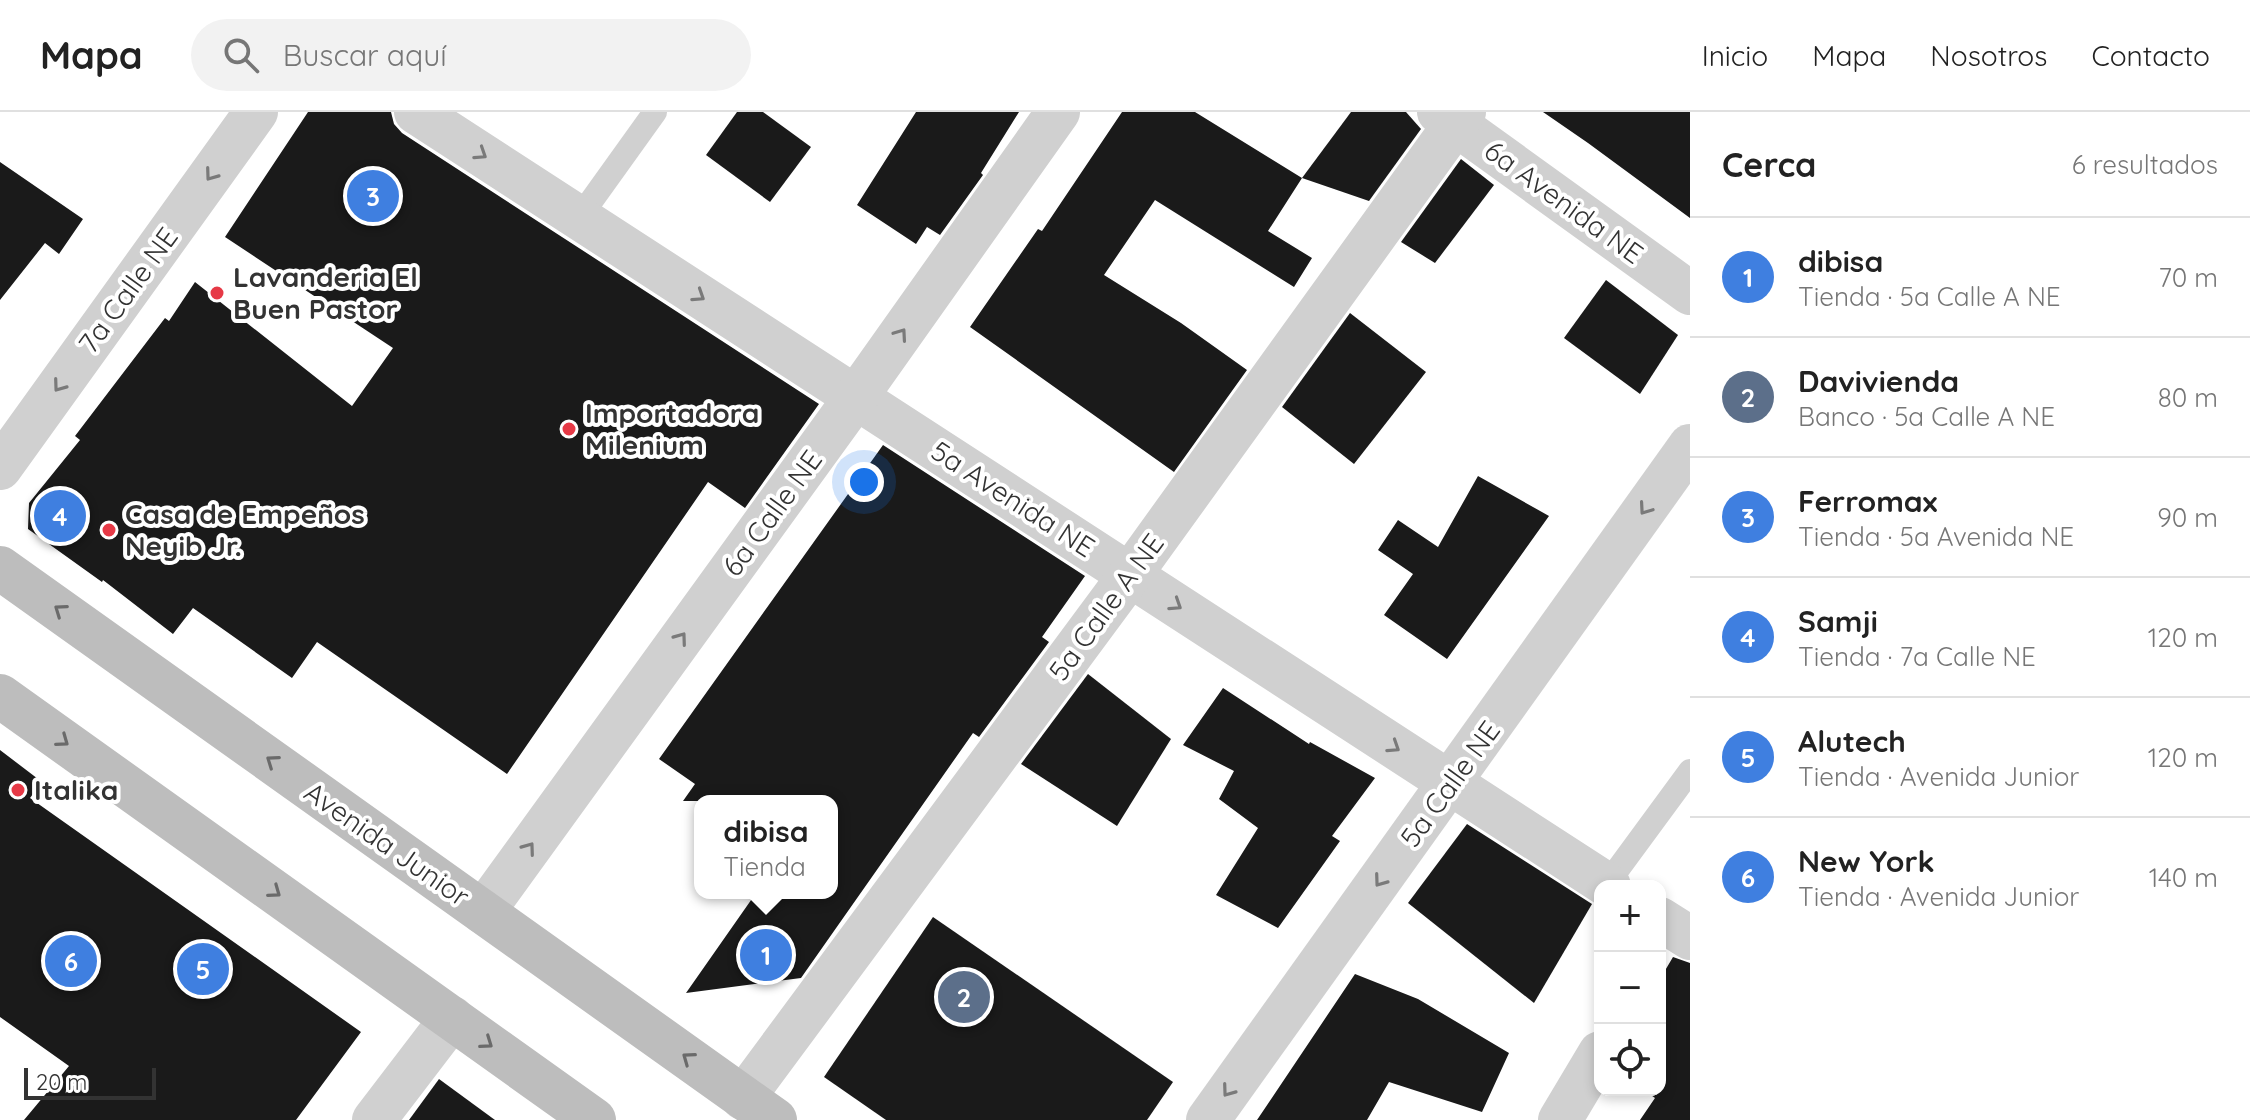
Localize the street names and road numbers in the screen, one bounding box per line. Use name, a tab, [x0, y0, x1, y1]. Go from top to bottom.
street label: 6a Avenida NE	[1478, 132, 1650, 271]
street label: 7a Calle NE	[70, 220, 185, 359]
street label: 5a Avenida NE	[925, 433, 1102, 564]
street label: 6a Calle NE	[714, 443, 829, 583]
street label: 5a Calle A NE	[1041, 526, 1171, 687]
street label: 5a Calle NE	[1392, 714, 1507, 854]
street label: Avenida Junior	[298, 774, 477, 914]

